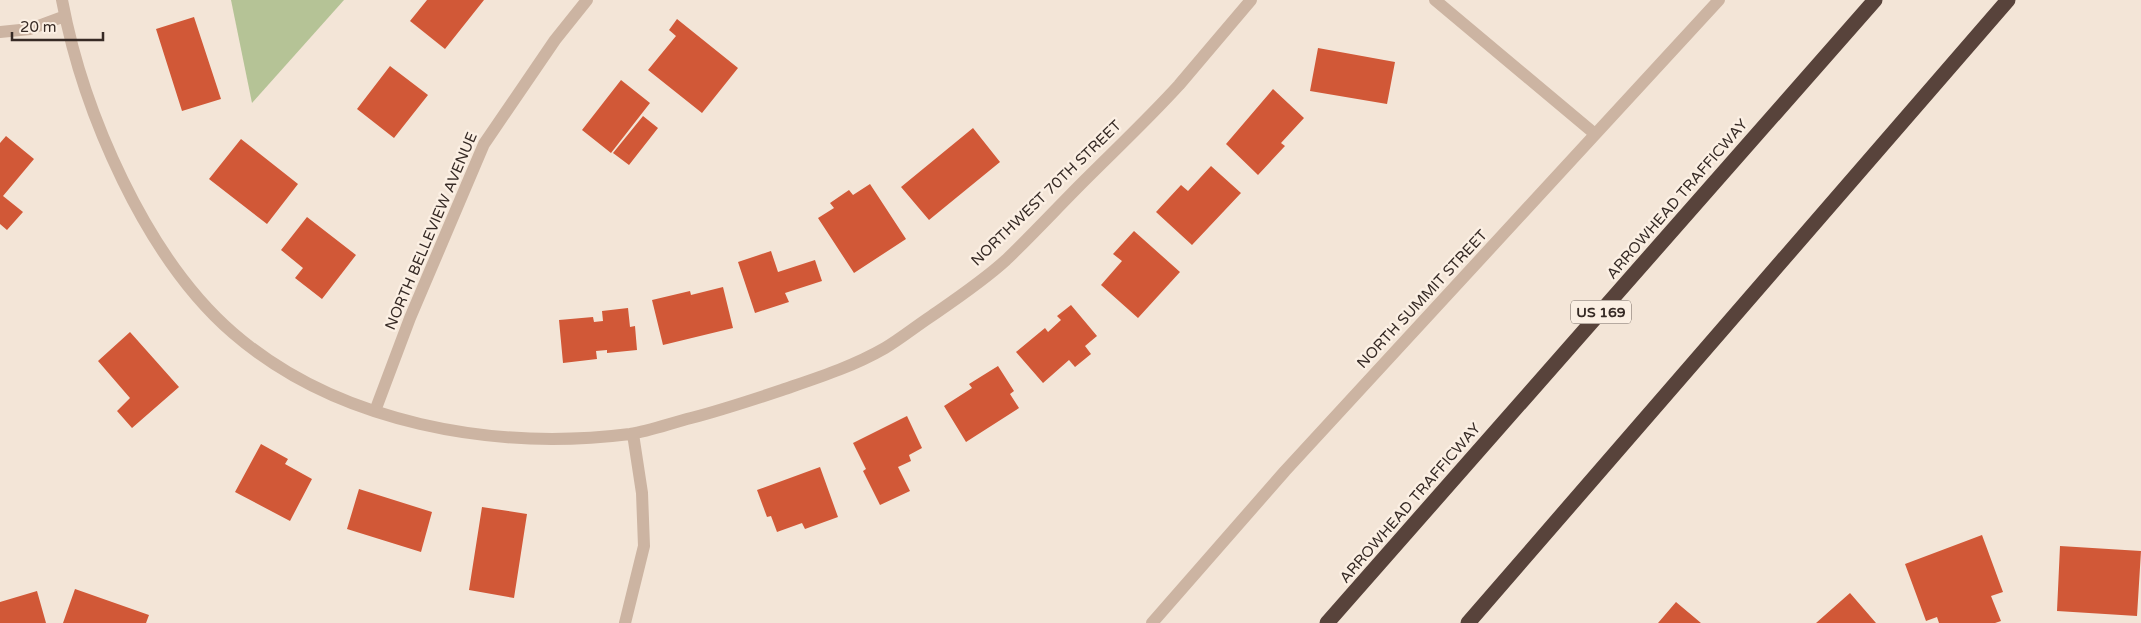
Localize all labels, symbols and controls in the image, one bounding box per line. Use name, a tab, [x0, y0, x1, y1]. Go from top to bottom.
scale bar	[12, 10, 104, 42]
text: 20 m	[20, 18, 57, 36]
street label: ARROWHEAD TRAFFICWAY	[1603, 115, 1752, 283]
street label: NORTHWEST 70TH STREET	[967, 116, 1125, 270]
street label: NORTH BELLEVIEW AVENUE	[381, 129, 481, 333]
street label: NORTH SUMMIT STREET	[1353, 226, 1491, 372]
road number: US 169	[1571, 300, 1631, 324]
street label: ARROWHEAD TRAFFICWAY	[1336, 419, 1485, 587]

